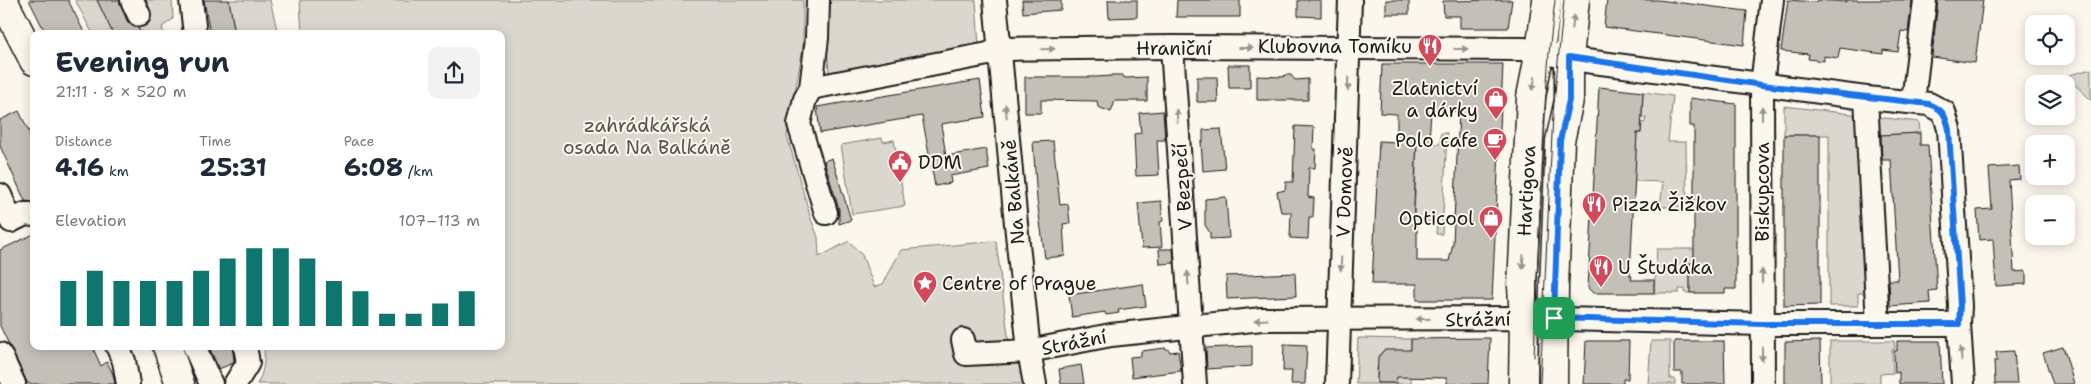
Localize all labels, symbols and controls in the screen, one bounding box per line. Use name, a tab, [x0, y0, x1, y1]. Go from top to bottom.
one-way arrow	[1569, 13, 1577, 29]
map controls	[2025, 15, 2075, 245]
button: locate	[2025, 15, 2075, 65]
restaurant icon: Klubovna Tomíku	[1417, 33, 1443, 67]
place label: Klubovna Tomíku	[1258, 34, 1412, 59]
street label: Hraniční	[1136, 36, 1213, 61]
text: Evening run	[55, 43, 230, 81]
one-way arrow	[1238, 44, 1254, 52]
one-way arrow	[1040, 45, 1056, 53]
one-way arrow	[1453, 45, 1469, 53]
button: share	[428, 47, 480, 99]
one-way arrow	[1529, 75, 1537, 91]
button: layers	[2025, 75, 2075, 125]
one-way arrow	[1344, 76, 1352, 92]
place label: Zlatnictví a dárky	[1392, 76, 1479, 123]
text: 21:11 · 8 × 520 m	[55, 81, 186, 102]
shop icon: Zlatnictví a dárky	[1483, 86, 1509, 120]
one-way arrow	[1002, 102, 1010, 118]
one-way arrow	[1758, 105, 1766, 121]
one-way arrow	[1172, 108, 1180, 124]
park label: zahrádkářská osada Na Balkáně	[563, 113, 731, 160]
cafe icon: Polo cafe	[1482, 127, 1508, 161]
place label: Polo cafe	[1395, 128, 1478, 153]
text: Distance	[55, 132, 112, 150]
text: Time	[199, 132, 231, 150]
text: Pace	[344, 132, 374, 150]
button: +	[2025, 135, 2075, 185]
street label: Na Balkáně	[996, 138, 1031, 246]
street label: V Bezpečí	[1167, 142, 1198, 232]
street label: Biskupcova	[1750, 142, 1775, 242]
street label: Hartigova	[1512, 145, 1541, 237]
street label: V Domově	[1330, 146, 1359, 238]
public building icon: DDM	[887, 149, 913, 183]
text: 4.16	[55, 150, 104, 184]
text: 25:31	[199, 150, 267, 184]
text: 6:08	[344, 150, 403, 184]
place label: DDM	[918, 150, 962, 175]
text: km	[104, 162, 129, 180]
text: /km	[403, 162, 433, 180]
restaurant icon: Pizza Žižkov	[1581, 191, 1607, 225]
place label: Pizza Žižkov	[1612, 191, 1727, 217]
button: −	[2025, 195, 2075, 245]
shop icon: Opticool	[1478, 205, 1504, 239]
place label: Opticool	[1399, 206, 1474, 231]
text: Elevation	[55, 210, 127, 231]
text: 107–113 m	[399, 210, 480, 231]
one-way arrow	[1519, 254, 1527, 270]
restaurant icon: U Študáka	[1588, 254, 1614, 288]
place label: U Študáka	[1618, 254, 1713, 280]
one-way arrow	[1337, 256, 1345, 272]
one-way arrow	[1758, 267, 1766, 283]
place icon: Centre of Prague	[912, 270, 938, 304]
one-way arrow	[1184, 270, 1192, 286]
place label: Centre of Prague	[942, 271, 1096, 296]
pin	[1533, 297, 1575, 339]
icon: arrive	[1540, 304, 1568, 332]
street label: Strážní	[1445, 306, 1512, 333]
one-way arrow	[1415, 315, 1431, 323]
one-way arrow	[1252, 316, 1268, 324]
street label: Strážní	[1039, 324, 1109, 361]
one-way arrow	[1758, 346, 1766, 362]
one-way arrow	[1957, 346, 1965, 362]

